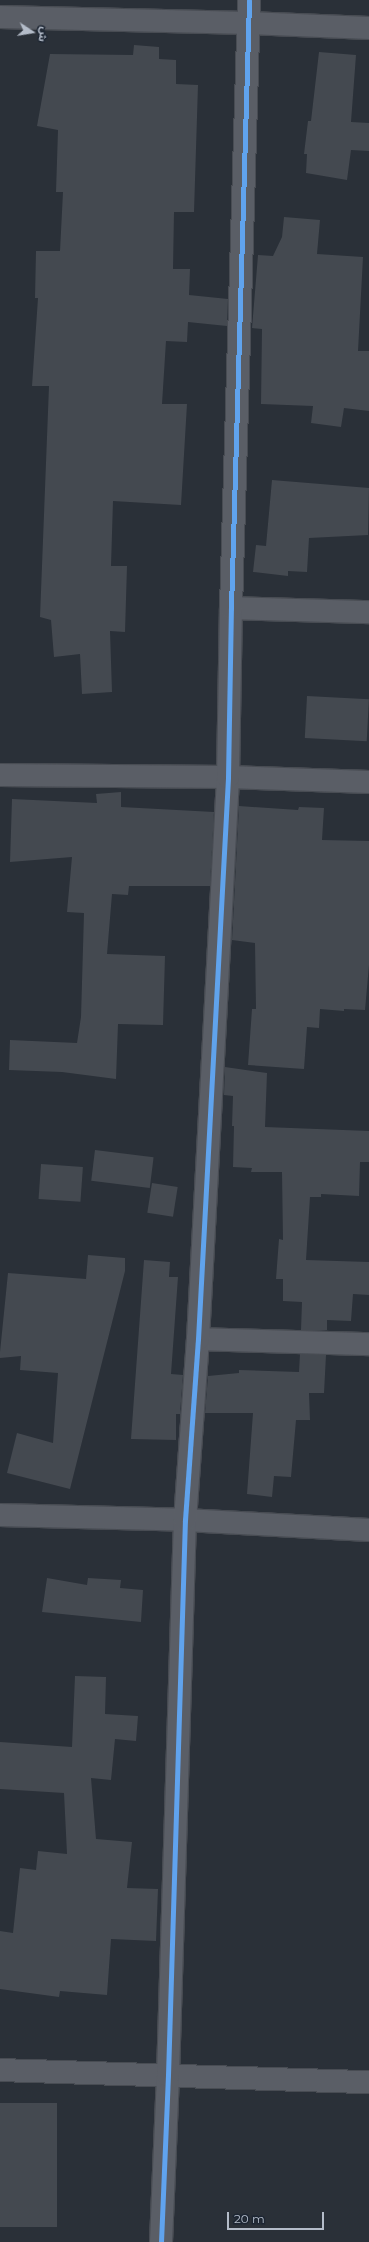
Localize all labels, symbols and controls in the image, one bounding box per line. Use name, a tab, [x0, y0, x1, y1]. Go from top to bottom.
north arrow	[12, 12, 52, 52]
text: ش	[35, 26, 52, 43]
scale bar	[229, 2204, 326, 2230]
text: 20 m	[234, 2211, 265, 2226]

